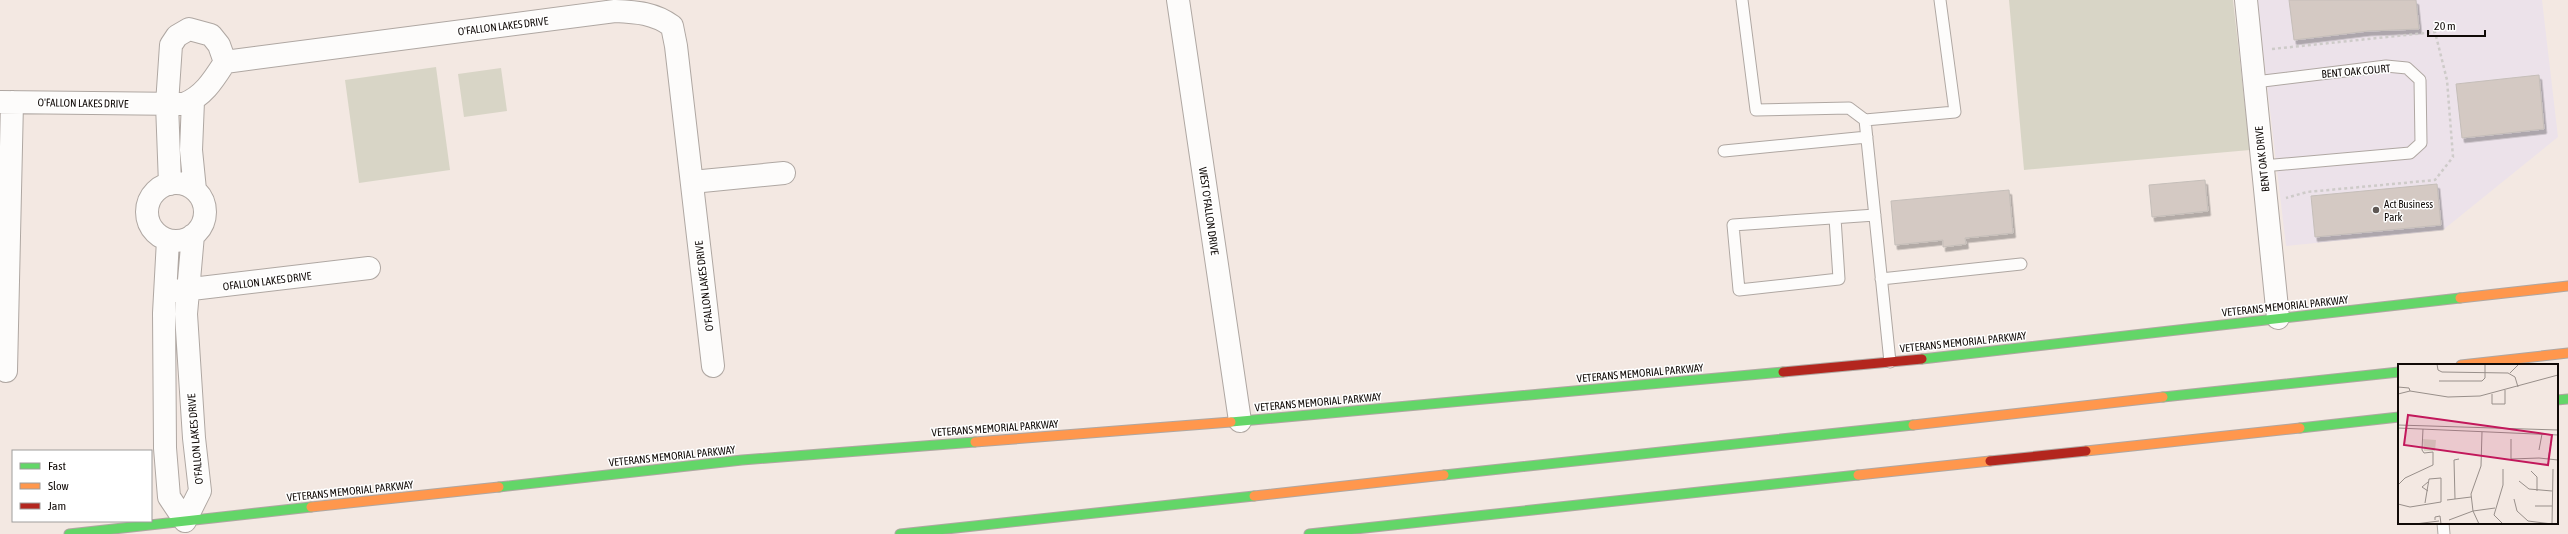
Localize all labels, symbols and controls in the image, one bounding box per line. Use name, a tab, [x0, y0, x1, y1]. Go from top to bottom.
scale bar	[2428, 12, 2485, 38]
street label: O'FALLON LAKES DRIVE	[457, 14, 549, 37]
text: 20 m	[2434, 19, 2456, 33]
street label: BENT OAK COURT	[2321, 62, 2391, 80]
street label: O'FALLON LAKES DRIVE	[37, 96, 129, 110]
street label: BENT OAK DRIVE	[2253, 125, 2271, 192]
street label: WEST O'FALLON DRIVE	[1197, 166, 1221, 256]
place label: Act Business Park	[2384, 198, 2433, 223]
marker: Act Business Park	[2371, 205, 2381, 215]
street label: O'FALLON LAKES DRIVE	[692, 240, 715, 332]
street label: OFALLON LAKES DRIVE	[222, 270, 312, 292]
street label: VETERANS MEMORIAL PARKWAY	[2221, 293, 2349, 319]
street label: VETERANS MEMORIAL PARKWAY	[1899, 329, 2027, 355]
street label: VETERANS MEMORIAL PARKWAY	[1576, 361, 1704, 385]
inset map	[2398, 364, 2558, 524]
street label: VETERANS MEMORIAL PARKWAY	[1254, 390, 1382, 414]
street label: O'FALLON LAKES DRIVE	[185, 393, 205, 485]
street label: VETERANS MEMORIAL PARKWAY	[931, 418, 1059, 438]
street label: VETERANS MEMORIAL PARKWAY	[608, 443, 736, 469]
legend	[12, 450, 152, 522]
text: Fast	[48, 459, 66, 473]
street label: VETERANS MEMORIAL PARKWAY	[286, 478, 414, 504]
text: Slow	[48, 479, 69, 493]
text: Jam	[48, 499, 66, 513]

